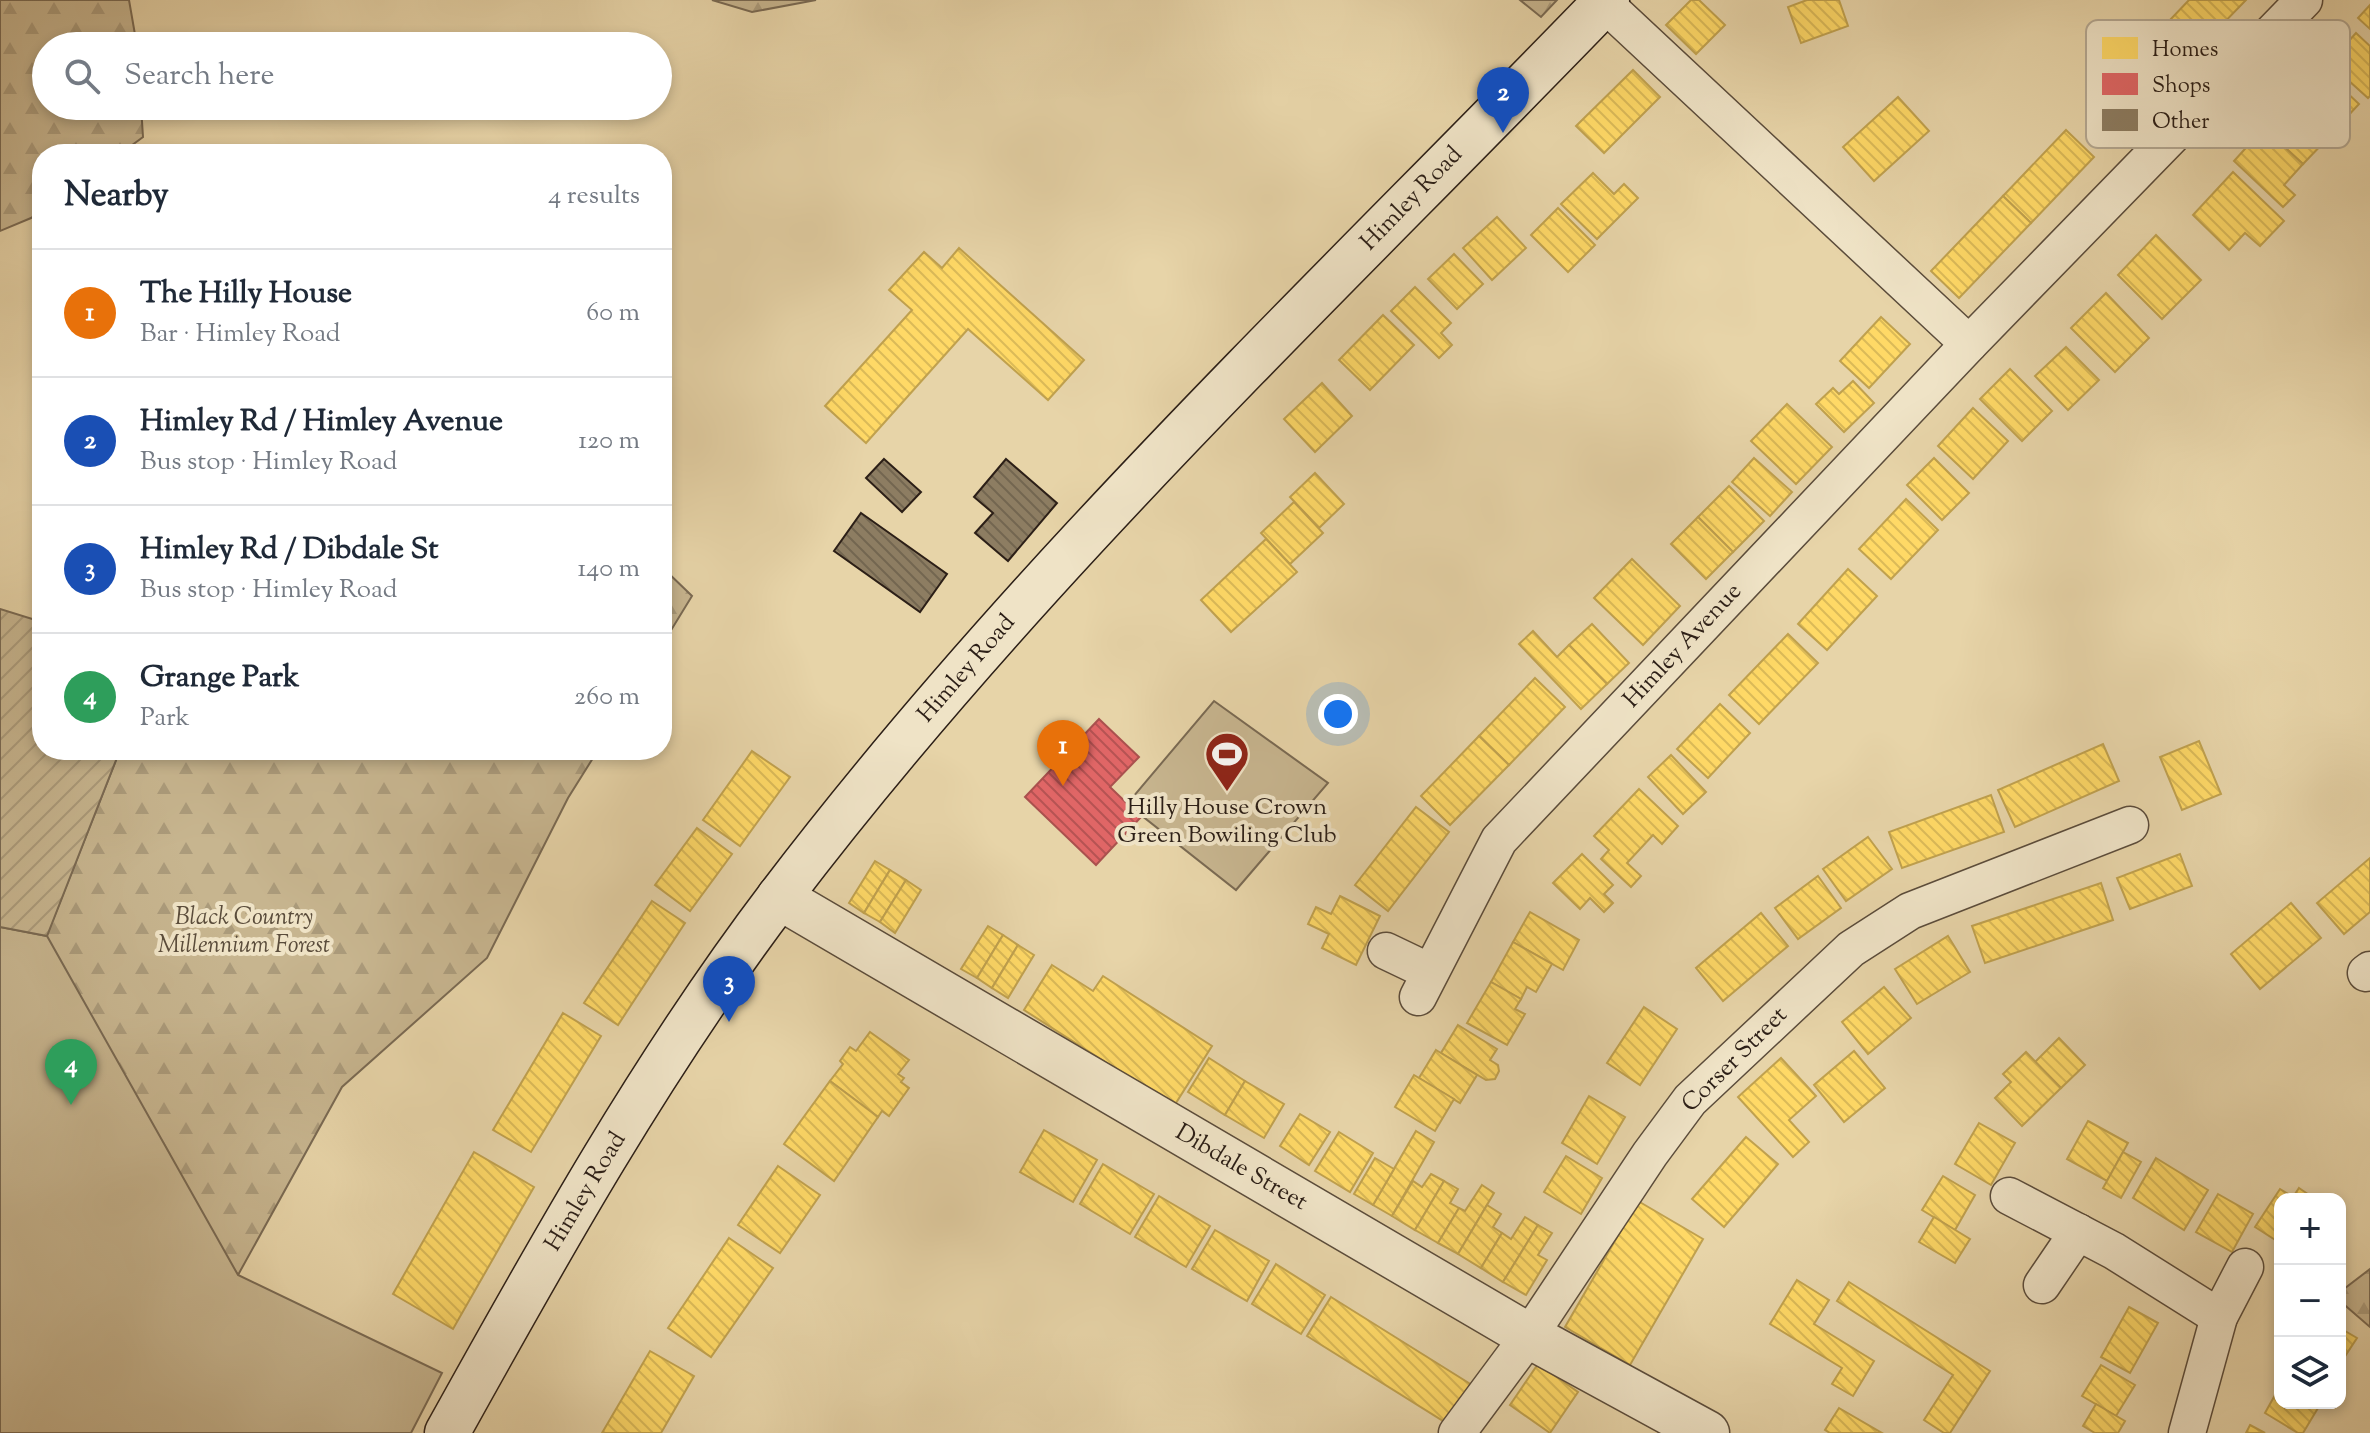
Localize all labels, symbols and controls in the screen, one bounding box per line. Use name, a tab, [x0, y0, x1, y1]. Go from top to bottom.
legend	[2086, 20, 2350, 148]
search box	[32, 32, 672, 120]
text: Homes	[2152, 35, 2218, 67]
icon: search	[60, 54, 104, 98]
text: Search here	[124, 55, 274, 98]
pin: 2	[1477, 67, 1529, 133]
text: Shops	[2152, 71, 2210, 103]
text: Other	[2152, 107, 2210, 139]
street label: Himley Road	[1353, 139, 1471, 259]
text: Nearby	[64, 172, 169, 221]
text: 4 results	[548, 178, 640, 215]
text: The Hilly House	[140, 273, 352, 316]
text: 1	[86, 295, 94, 332]
text: 60 m	[586, 295, 640, 332]
text: Bar · Himley Road	[140, 316, 341, 353]
text: Himley Rd / Himley Avenue	[140, 401, 503, 444]
text: 2	[84, 423, 96, 460]
text: 120 m	[578, 423, 640, 460]
text: Bus stop · Himley Road	[140, 444, 397, 481]
text: Himley Rd / Dibdale St	[140, 529, 439, 572]
text: 3	[85, 551, 95, 588]
text: 140 m	[577, 551, 640, 588]
text: Bus stop · Himley Road	[140, 572, 397, 609]
street label: Himley Avenue	[1616, 576, 1750, 716]
street label: Himley Road	[910, 607, 1024, 731]
text: Grange Park	[140, 657, 299, 700]
text: 4	[83, 679, 97, 716]
text: 260 m	[574, 679, 640, 716]
your location	[1318, 694, 1358, 734]
text: Park	[140, 700, 190, 737]
pin: 1	[1037, 720, 1089, 786]
sports icon: Hilly House Crown Green Bowiling Club	[1203, 730, 1251, 793]
place label: Hilly House Crown Green Bowiling Club	[1117, 791, 1337, 853]
park label: Black Country Millennium Forest	[158, 901, 330, 963]
pin: 3	[703, 956, 755, 1022]
street label: Corser Street	[1674, 999, 1796, 1121]
pin: 4	[45, 1039, 97, 1105]
street label: Dibdale Street	[1168, 1116, 1314, 1220]
street label: Himley Road	[537, 1125, 635, 1258]
map controls	[2274, 1193, 2346, 1409]
button: +	[2274, 1193, 2346, 1265]
button: −	[2274, 1265, 2346, 1337]
button: layers	[2274, 1337, 2346, 1409]

